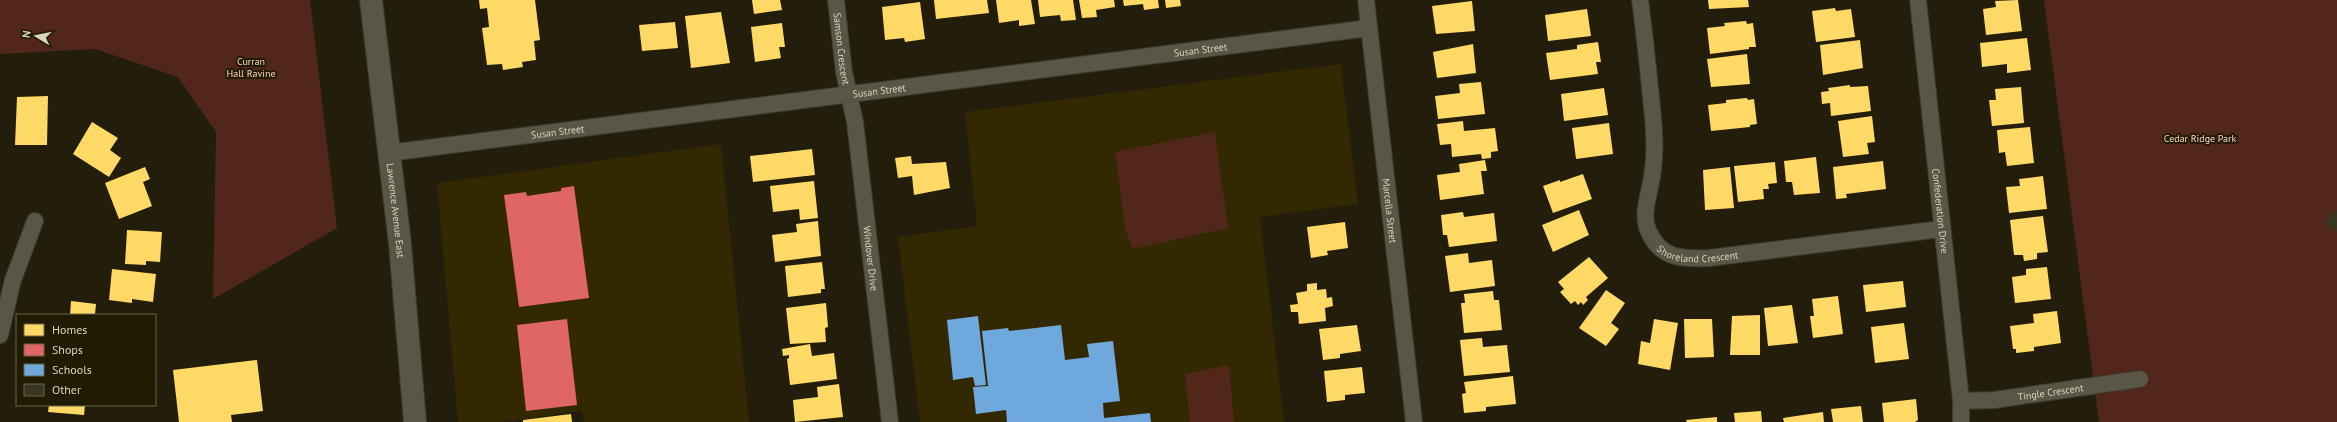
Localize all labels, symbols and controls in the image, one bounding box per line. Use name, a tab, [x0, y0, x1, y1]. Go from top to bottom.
street label: Samson Crescent	[830, 12, 853, 87]
north arrow	[16, 16, 56, 56]
text: N	[19, 29, 34, 39]
street label: Susan Street	[1173, 40, 1229, 60]
park label: Curran Hall Ravine	[226, 55, 276, 80]
street label: Susan Street	[852, 81, 907, 101]
street label: Susan Street	[530, 122, 586, 142]
park label: Cedar Ridge Park	[2164, 132, 2236, 145]
street label: Lawrence Avenue East	[383, 163, 407, 259]
street label: Confederation Drive	[1929, 168, 1951, 254]
street label: Marcella Street	[1379, 178, 1400, 244]
street label: Windover Drive	[860, 225, 881, 292]
street label: Shoreland Crescent	[1654, 242, 1740, 265]
legend	[16, 314, 156, 406]
text: Homes	[52, 322, 87, 337]
text: Shops	[52, 342, 83, 357]
text: Schools	[52, 362, 92, 377]
street label: Tingle Crescent	[2017, 381, 2085, 404]
text: Other	[52, 382, 81, 397]

